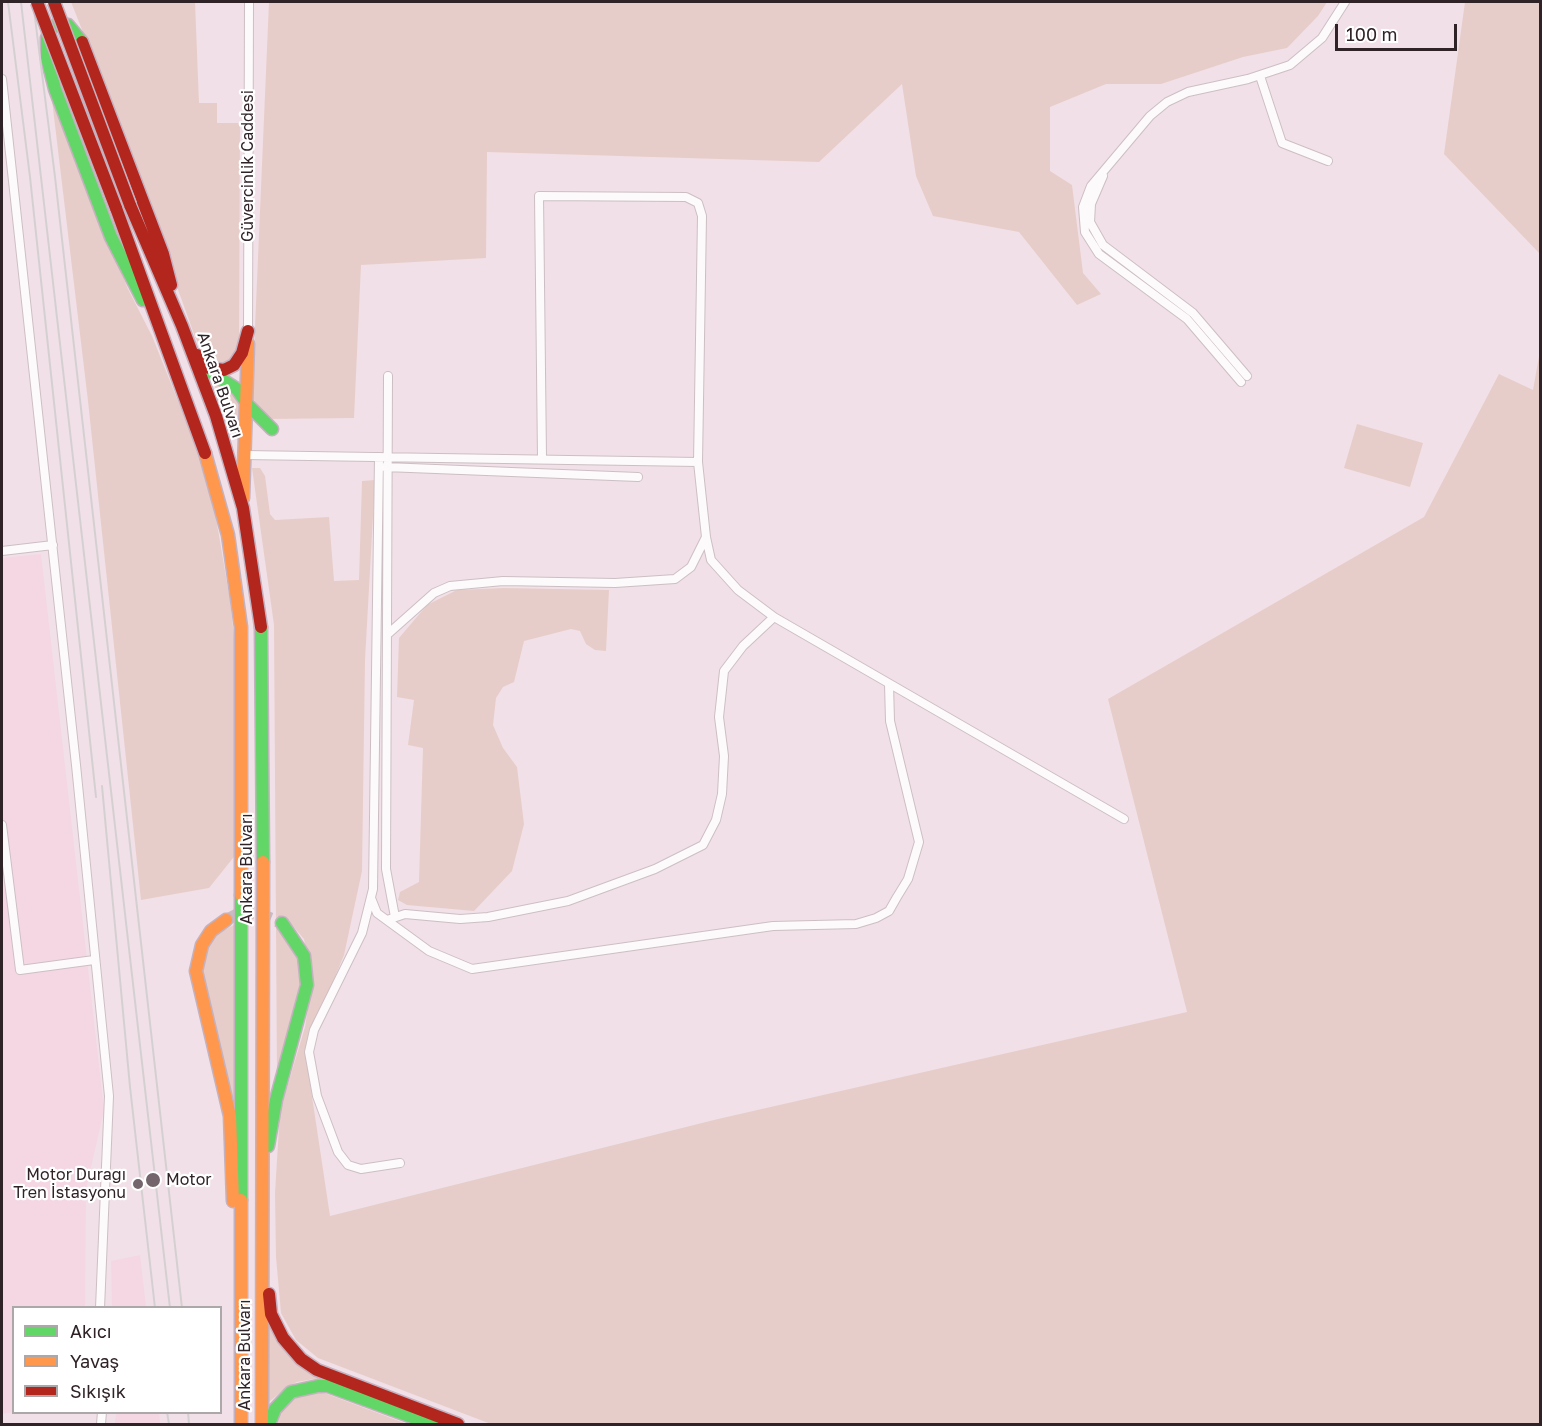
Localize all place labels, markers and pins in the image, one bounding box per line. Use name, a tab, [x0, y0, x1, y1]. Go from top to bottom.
place label: Motor Durağı Tren İstasyonu	[13, 1165, 126, 1203]
place label: Motor	[166, 1170, 212, 1190]
marker: Motor	[144, 1171, 162, 1189]
marker: Motor Durağı Tren İstasyonu	[131, 1177, 145, 1191]

